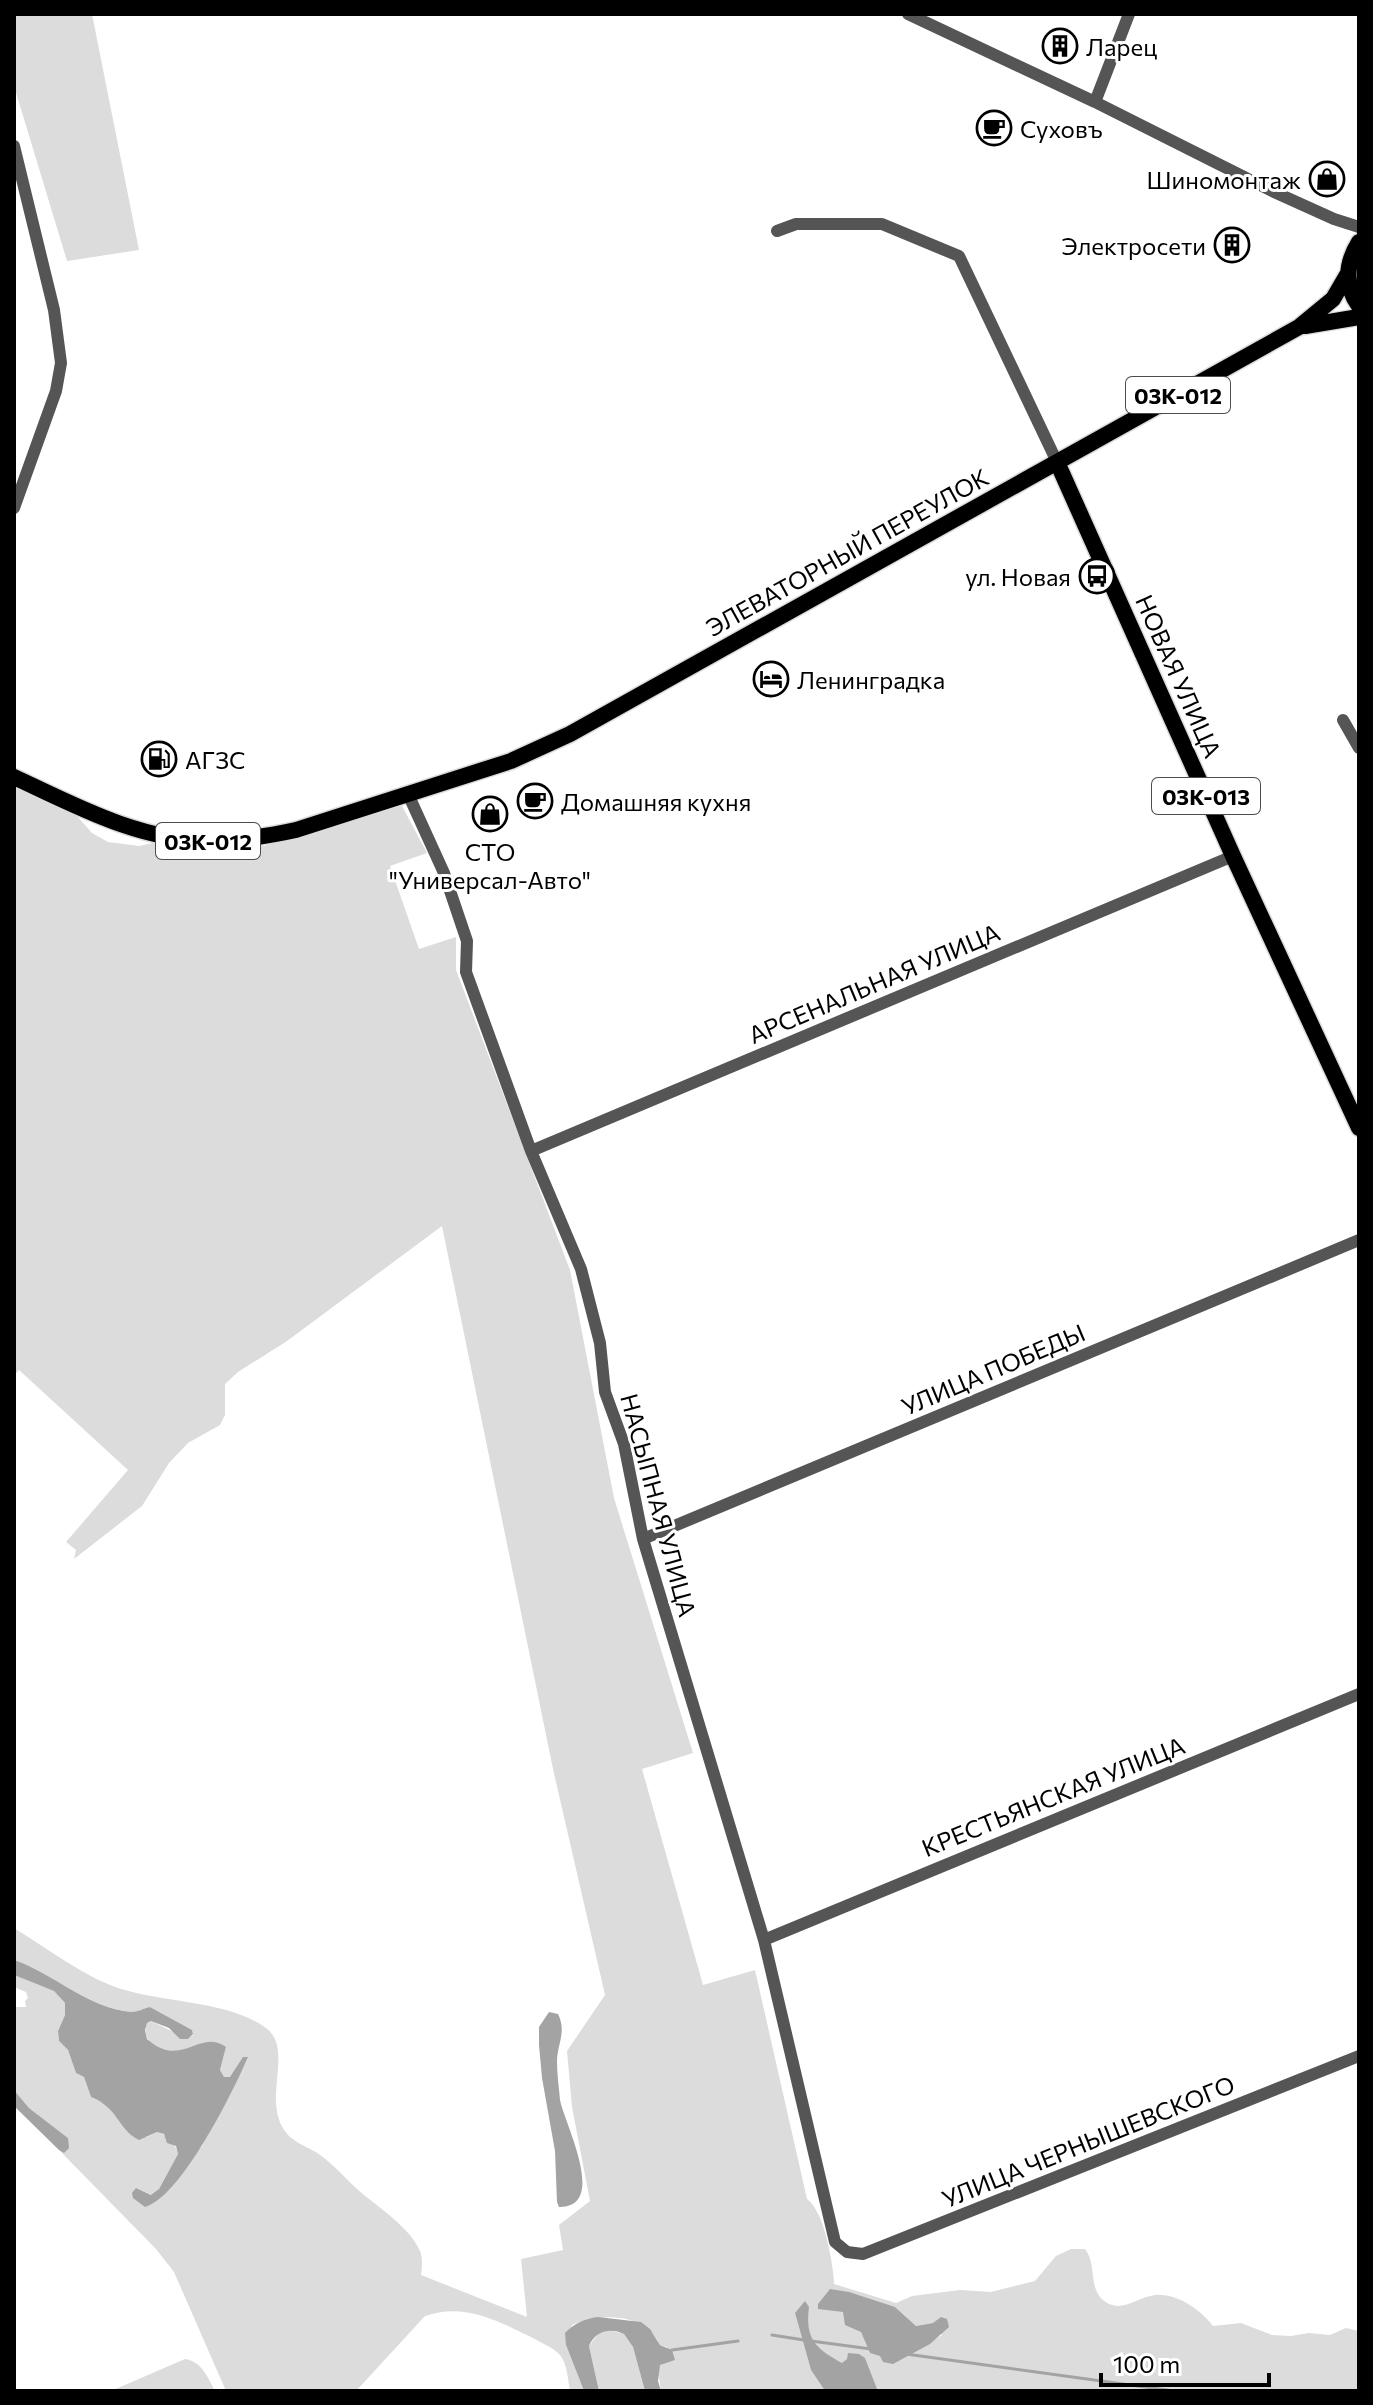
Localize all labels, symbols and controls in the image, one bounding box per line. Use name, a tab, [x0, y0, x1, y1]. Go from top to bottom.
building icon: Ларец	[1041, 27, 1079, 65]
place label: Ларец	[1086, 32, 1157, 61]
cafe icon: Суховъ	[975, 109, 1013, 147]
place label: Суховъ	[1020, 114, 1103, 143]
shop icon: Шиномонтаж	[1308, 160, 1346, 198]
place label: Шиномонтаж	[1146, 165, 1301, 194]
building icon: Электросети	[1213, 226, 1251, 264]
place label: Электросети	[1061, 231, 1206, 260]
road number: 03К-012	[1126, 377, 1230, 413]
street label: ЭЛЕВАТОРНЫЙ ПЕРЕУЛОК	[701, 462, 993, 642]
bus stop icon: ул. Новая	[1078, 557, 1116, 595]
place label: ул. Новая	[965, 562, 1071, 591]
street label: НОВАЯ УЛИЦА	[1130, 590, 1228, 762]
hotel icon: Ленинградка	[752, 660, 790, 698]
place label: Ленинградка	[797, 665, 945, 694]
fuel station icon: АГЗС	[140, 740, 178, 778]
place label: АГЗС	[185, 745, 245, 774]
road number: 03К-013	[1152, 778, 1260, 814]
cafe icon: Домашняя кухня	[516, 782, 554, 820]
place label: Домашняя кухня	[561, 787, 751, 816]
shop icon: СТО "Универсал-Авто"	[471, 795, 509, 833]
road number: 03К-012	[156, 823, 260, 859]
place label: СТО "Универсал-Авто"	[389, 837, 591, 894]
street label: АРСЕНАЛЬНАЯ УЛИЦА	[744, 917, 1004, 1049]
street label: УЛИЦА ПОБЕДЫ	[897, 1317, 1089, 1421]
street label: НАСЫПНАЯ УЛИЦА	[615, 1390, 703, 1620]
street label: КРЕСТЬЯНСКАЯ УЛИЦА	[917, 1730, 1189, 1862]
street label: УЛИЦА ЧЕРНЫШЕВСКОГО	[937, 2069, 1239, 2213]
scale bar	[1101, 2337, 1269, 2387]
text: 100 m	[1113, 2349, 1180, 2378]

